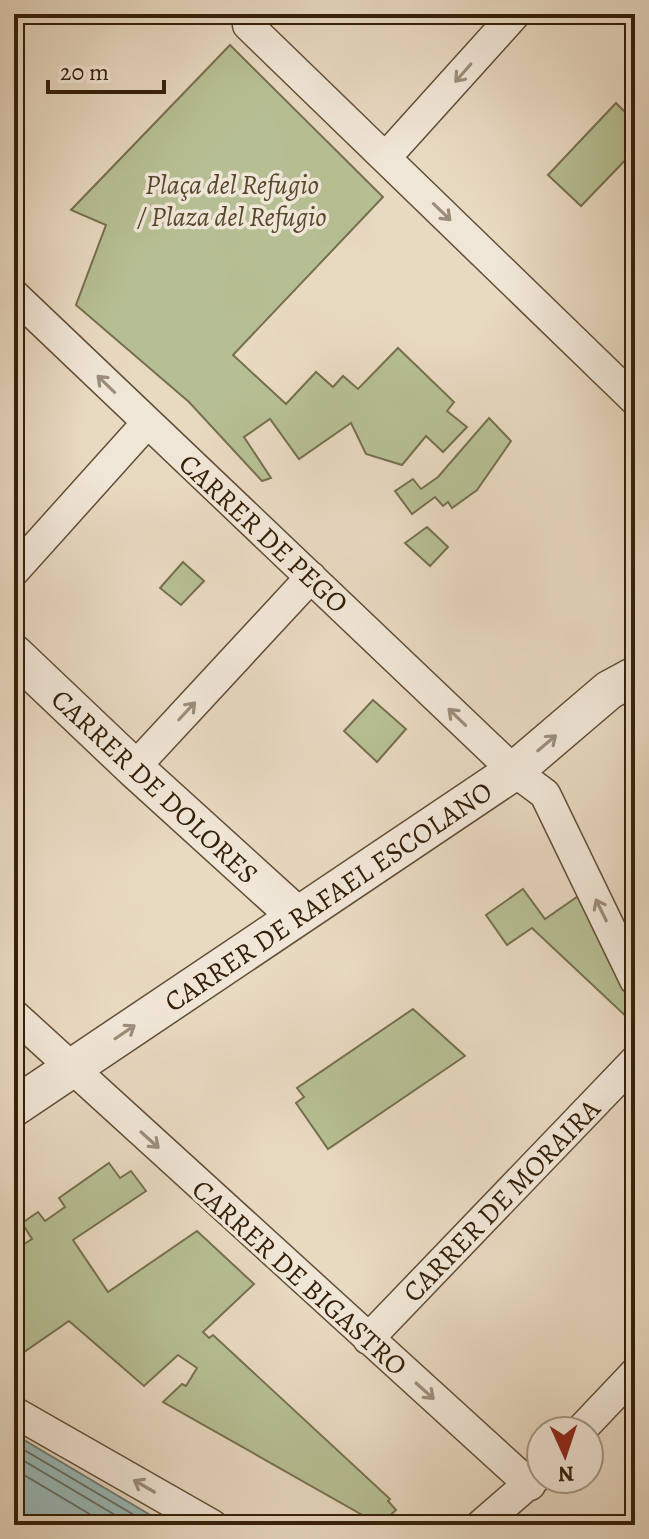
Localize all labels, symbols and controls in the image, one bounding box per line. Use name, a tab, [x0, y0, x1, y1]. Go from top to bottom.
scale bar	[48, 44, 164, 94]
text: 20 m	[60, 56, 109, 88]
one-way arrow	[455, 62, 473, 82]
park label: Plaça del Refugio / Plaza del Refugio	[136, 166, 327, 236]
one-way arrow	[432, 202, 452, 221]
one-way arrow	[97, 375, 116, 394]
street label: CARRER DE PEGO	[170, 445, 356, 622]
street label: CARRER DE DOLORES	[43, 681, 266, 893]
one-way arrow	[177, 701, 196, 721]
one-way arrow	[447, 708, 467, 727]
one-way arrow	[536, 734, 557, 752]
street label: CARRER DE RAFAEL ESCOLANO	[157, 773, 500, 1021]
one-way arrow	[593, 898, 608, 922]
one-way arrow	[114, 1024, 136, 1041]
street label: CARRER DE MORAIRA	[395, 1090, 609, 1311]
one-way arrow	[140, 1131, 160, 1149]
street label: CARRER DE BIGASTRO	[184, 1171, 415, 1385]
one-way arrow	[415, 1382, 435, 1400]
north arrow	[525, 1415, 605, 1495]
text: N	[557, 1459, 575, 1489]
one-way arrow	[133, 1478, 156, 1494]

